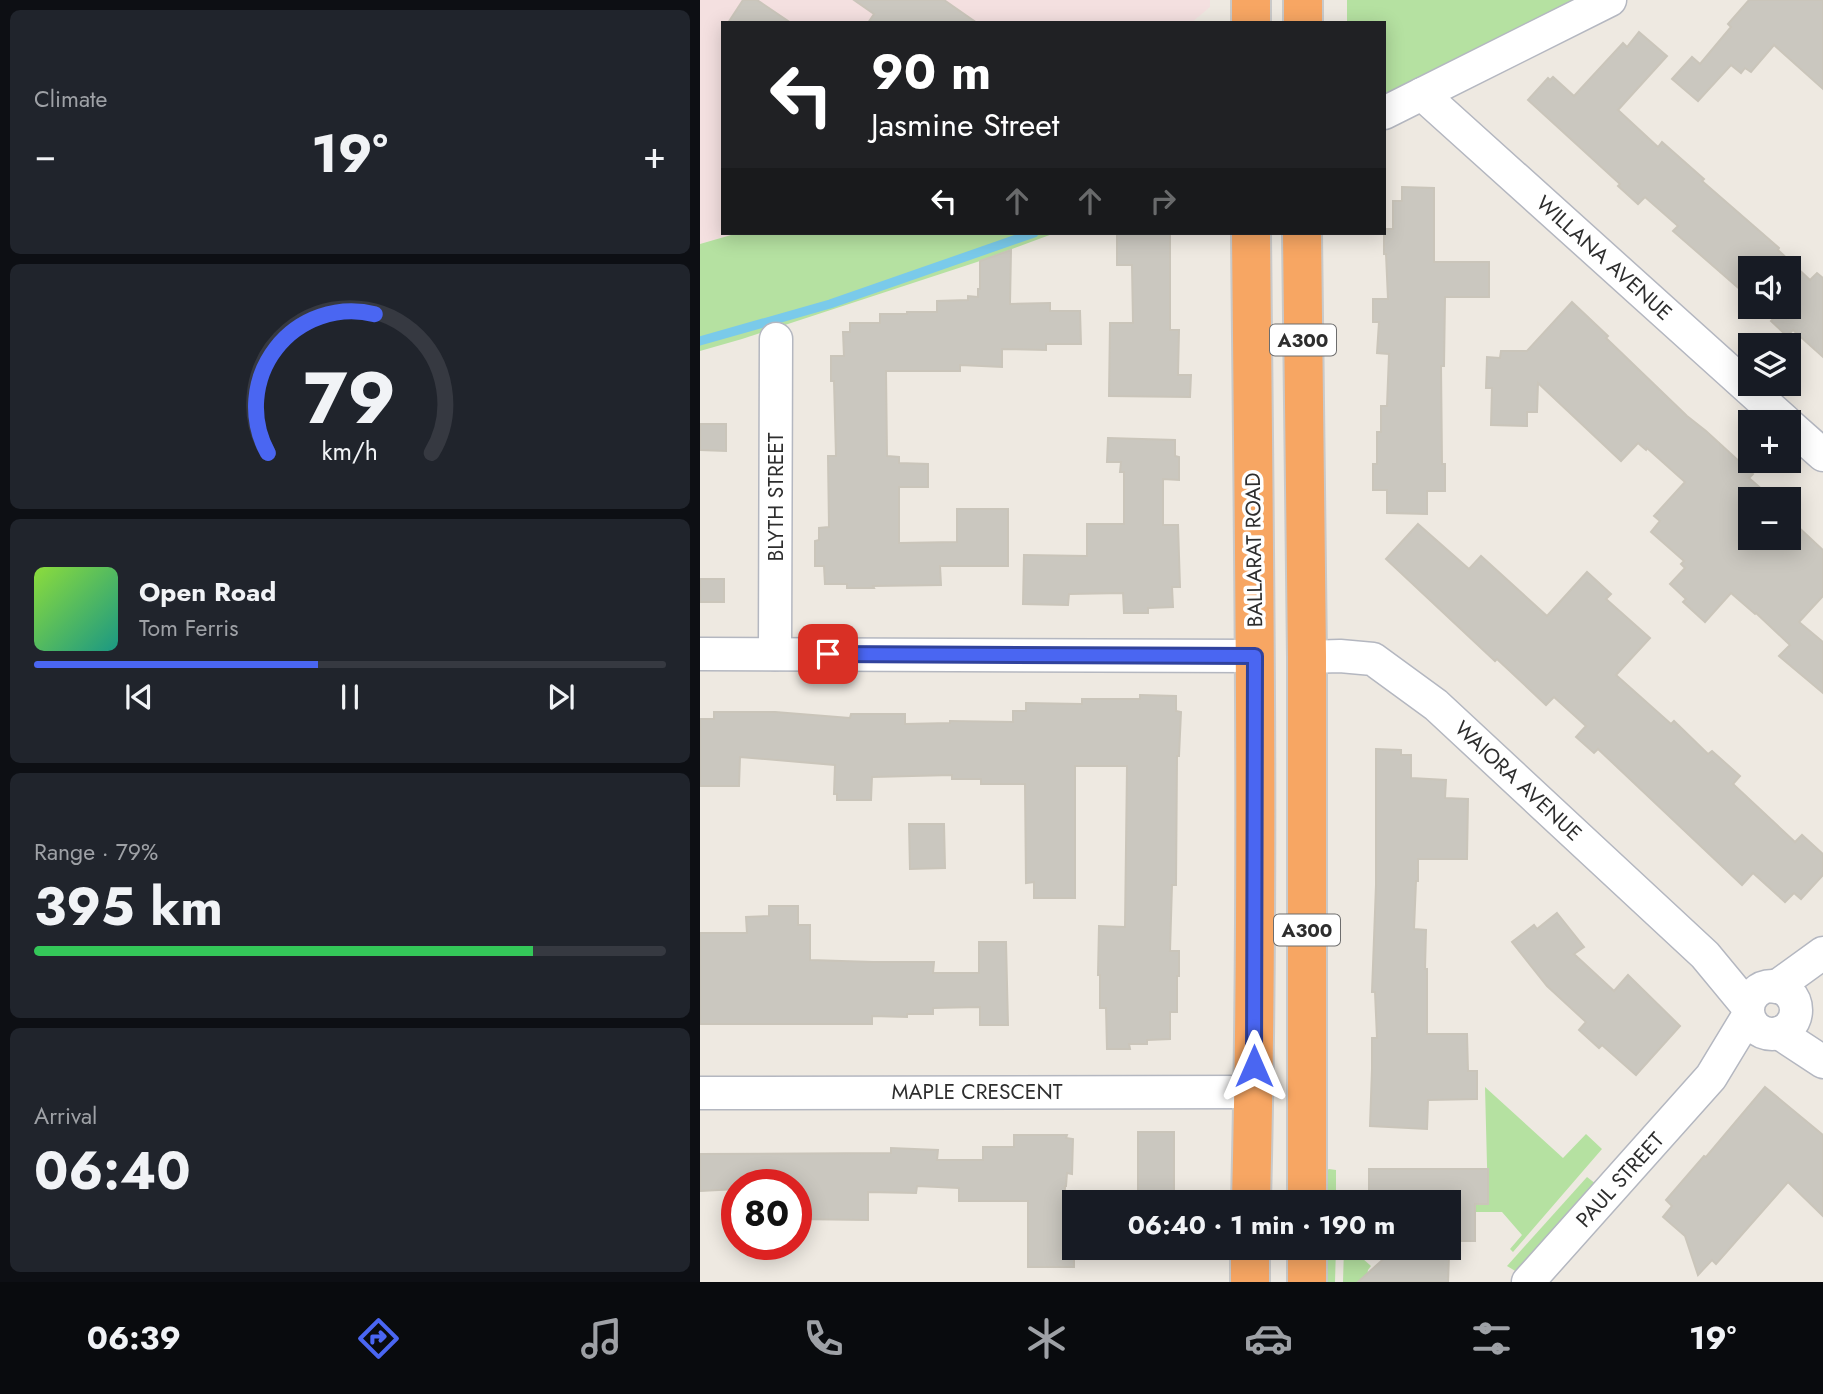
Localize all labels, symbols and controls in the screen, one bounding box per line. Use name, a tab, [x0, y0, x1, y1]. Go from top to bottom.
text: 90 m	[871, 37, 991, 107]
icon: left	[756, 49, 847, 140]
text: Climate	[34, 82, 107, 116]
text: Jasmine Street	[871, 102, 1059, 148]
text: 19°	[311, 116, 388, 192]
text: −	[34, 127, 56, 182]
text: +	[643, 127, 666, 182]
icon: left	[925, 182, 963, 220]
icon: ahead	[998, 182, 1036, 220]
icon: ahead	[1071, 182, 1109, 220]
icon: right	[1144, 182, 1182, 220]
street label: WILLANA AVENUE	[1529, 189, 1679, 327]
map controls	[1738, 256, 1801, 550]
button: sound	[1738, 256, 1801, 319]
road number: A300	[1270, 324, 1336, 356]
button: layers	[1738, 333, 1801, 396]
text: 79	[304, 345, 396, 450]
button: +	[1738, 410, 1801, 473]
text: km/h	[322, 432, 378, 468]
street label: BLYTH STREET	[761, 432, 791, 562]
street label: BALLARAT ROAD	[1238, 472, 1270, 628]
button: −	[1738, 487, 1801, 550]
text: Open Road	[139, 573, 276, 611]
text: Tom Ferris	[139, 611, 238, 645]
pin	[798, 624, 858, 684]
icon: arrive	[809, 635, 847, 673]
icon: previous	[120, 678, 158, 716]
icon: pause	[331, 678, 369, 716]
icon: next	[542, 678, 580, 716]
street label: WAIORA AVENUE	[1448, 714, 1588, 848]
text: Range · 79%	[34, 835, 158, 869]
text: 395 km	[34, 869, 223, 945]
road number: A300	[1274, 914, 1340, 946]
position arrow	[1217, 1029, 1291, 1103]
street label: MAPLE CRESCENT	[892, 1077, 1063, 1107]
text: Arrival	[34, 1099, 97, 1133]
street label: PAUL STREET	[1569, 1126, 1671, 1234]
text: 06:40	[34, 1133, 191, 1209]
speed limit sign: 80	[721, 1169, 812, 1260]
text: 06:40 · 1 min · 190 m	[1128, 1206, 1395, 1244]
icon: directions	[354, 1314, 403, 1363]
icon: music	[577, 1314, 626, 1363]
icon: phone	[799, 1314, 848, 1363]
icon: climate	[1022, 1314, 1071, 1363]
icon: car	[1244, 1314, 1293, 1363]
icon: filters	[1467, 1314, 1516, 1363]
text: 06:39	[87, 1315, 181, 1361]
text: 19°	[1689, 1315, 1736, 1361]

